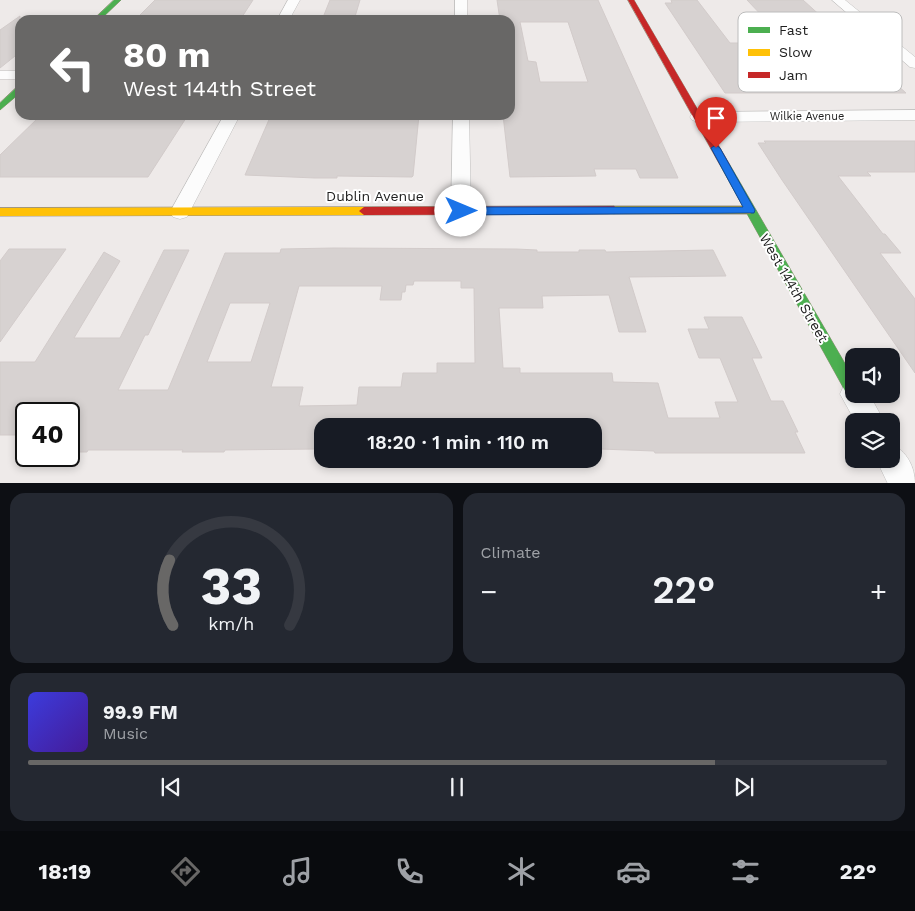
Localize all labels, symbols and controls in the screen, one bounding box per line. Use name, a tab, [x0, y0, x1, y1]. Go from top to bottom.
legend	[738, 12, 902, 92]
text: Fast	[779, 22, 808, 38]
text: 80 m	[123, 34, 210, 76]
icon: left	[40, 35, 105, 100]
text: Slow	[779, 44, 812, 60]
text: Jam	[779, 67, 808, 83]
text: West 144th Street	[123, 76, 316, 101]
pin	[695, 97, 737, 148]
icon: arrive	[702, 104, 730, 132]
street label: Wilkie Avenue	[770, 110, 844, 123]
position arrow	[434, 184, 486, 236]
street label: Dublin Avenue	[326, 188, 424, 204]
street label: West 144th Street	[756, 231, 832, 345]
map controls	[845, 348, 900, 468]
button: sound	[845, 348, 900, 403]
speed limit sign: 40	[15, 402, 80, 467]
button: layers	[845, 413, 900, 468]
text: 18:20 · 1 min · 110 m	[367, 431, 549, 454]
text: Climate	[481, 543, 541, 562]
text: 33	[200, 556, 262, 617]
text: 22°	[652, 568, 715, 612]
text: −	[481, 575, 497, 608]
text: +	[870, 575, 887, 608]
text: km/h	[208, 613, 254, 634]
text: 99.9 FM	[103, 701, 178, 724]
text: Music	[103, 724, 148, 743]
icon: previous	[157, 773, 185, 801]
icon: pause	[443, 773, 471, 801]
icon: next	[730, 773, 758, 801]
icon: directions	[168, 854, 203, 889]
icon: music	[280, 854, 315, 889]
icon: phone	[392, 854, 427, 889]
icon: climate	[504, 854, 539, 889]
icon: car	[616, 854, 651, 889]
icon: filters	[728, 854, 763, 889]
text: 18:19	[38, 859, 91, 884]
text: 22°	[839, 859, 877, 884]

